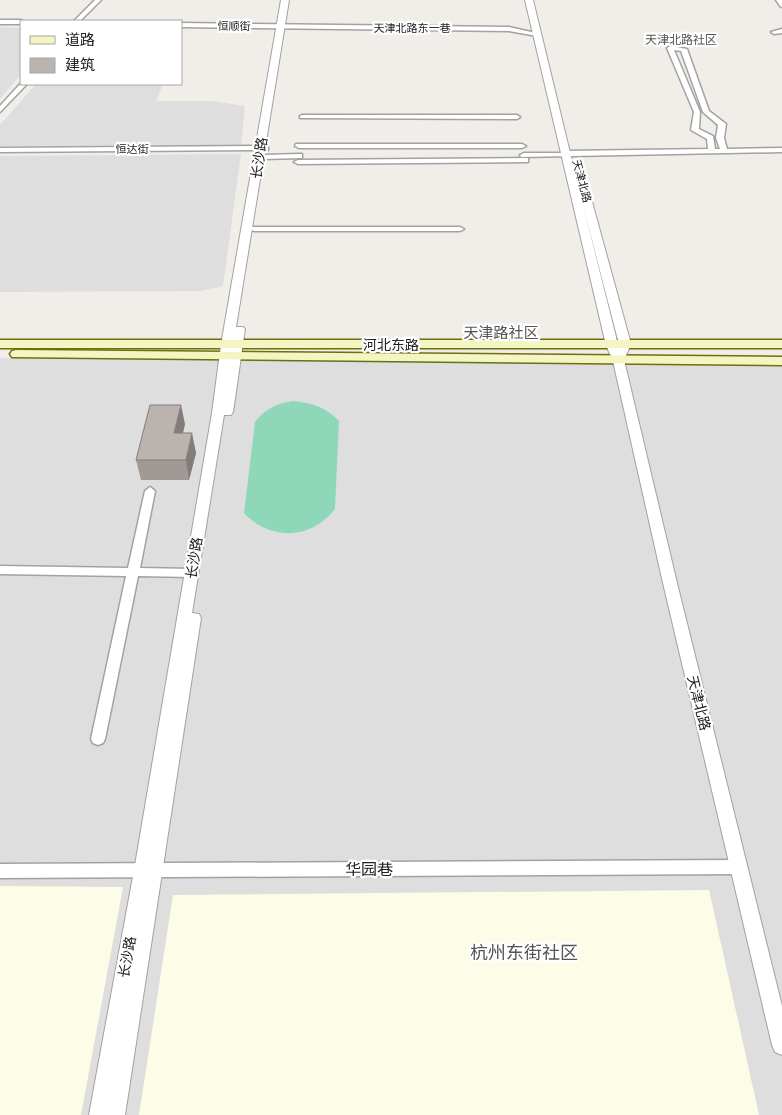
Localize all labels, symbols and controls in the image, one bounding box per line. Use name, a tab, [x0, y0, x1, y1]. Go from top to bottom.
legend	[20, 20, 182, 85]
street label: 恒顺街	[217, 20, 251, 32]
street label: 天津北路东一巷	[374, 22, 451, 34]
text: 道路	[65, 31, 95, 48]
district label: 天津北路社区	[645, 33, 717, 47]
text: 建筑	[65, 56, 95, 73]
street label: 长沙路	[248, 136, 270, 180]
street label: 恒达街	[116, 143, 149, 155]
street label: 天津北路	[571, 158, 593, 204]
district label: 天津路社区	[463, 324, 539, 341]
street label: 河北东路	[363, 337, 419, 353]
street label: 长沙路	[183, 536, 205, 580]
street label: 天津北路	[684, 674, 714, 732]
street label: 华园巷	[345, 860, 393, 878]
street label: 长沙路	[115, 935, 139, 979]
district label: 杭州东街社区	[470, 942, 578, 963]

